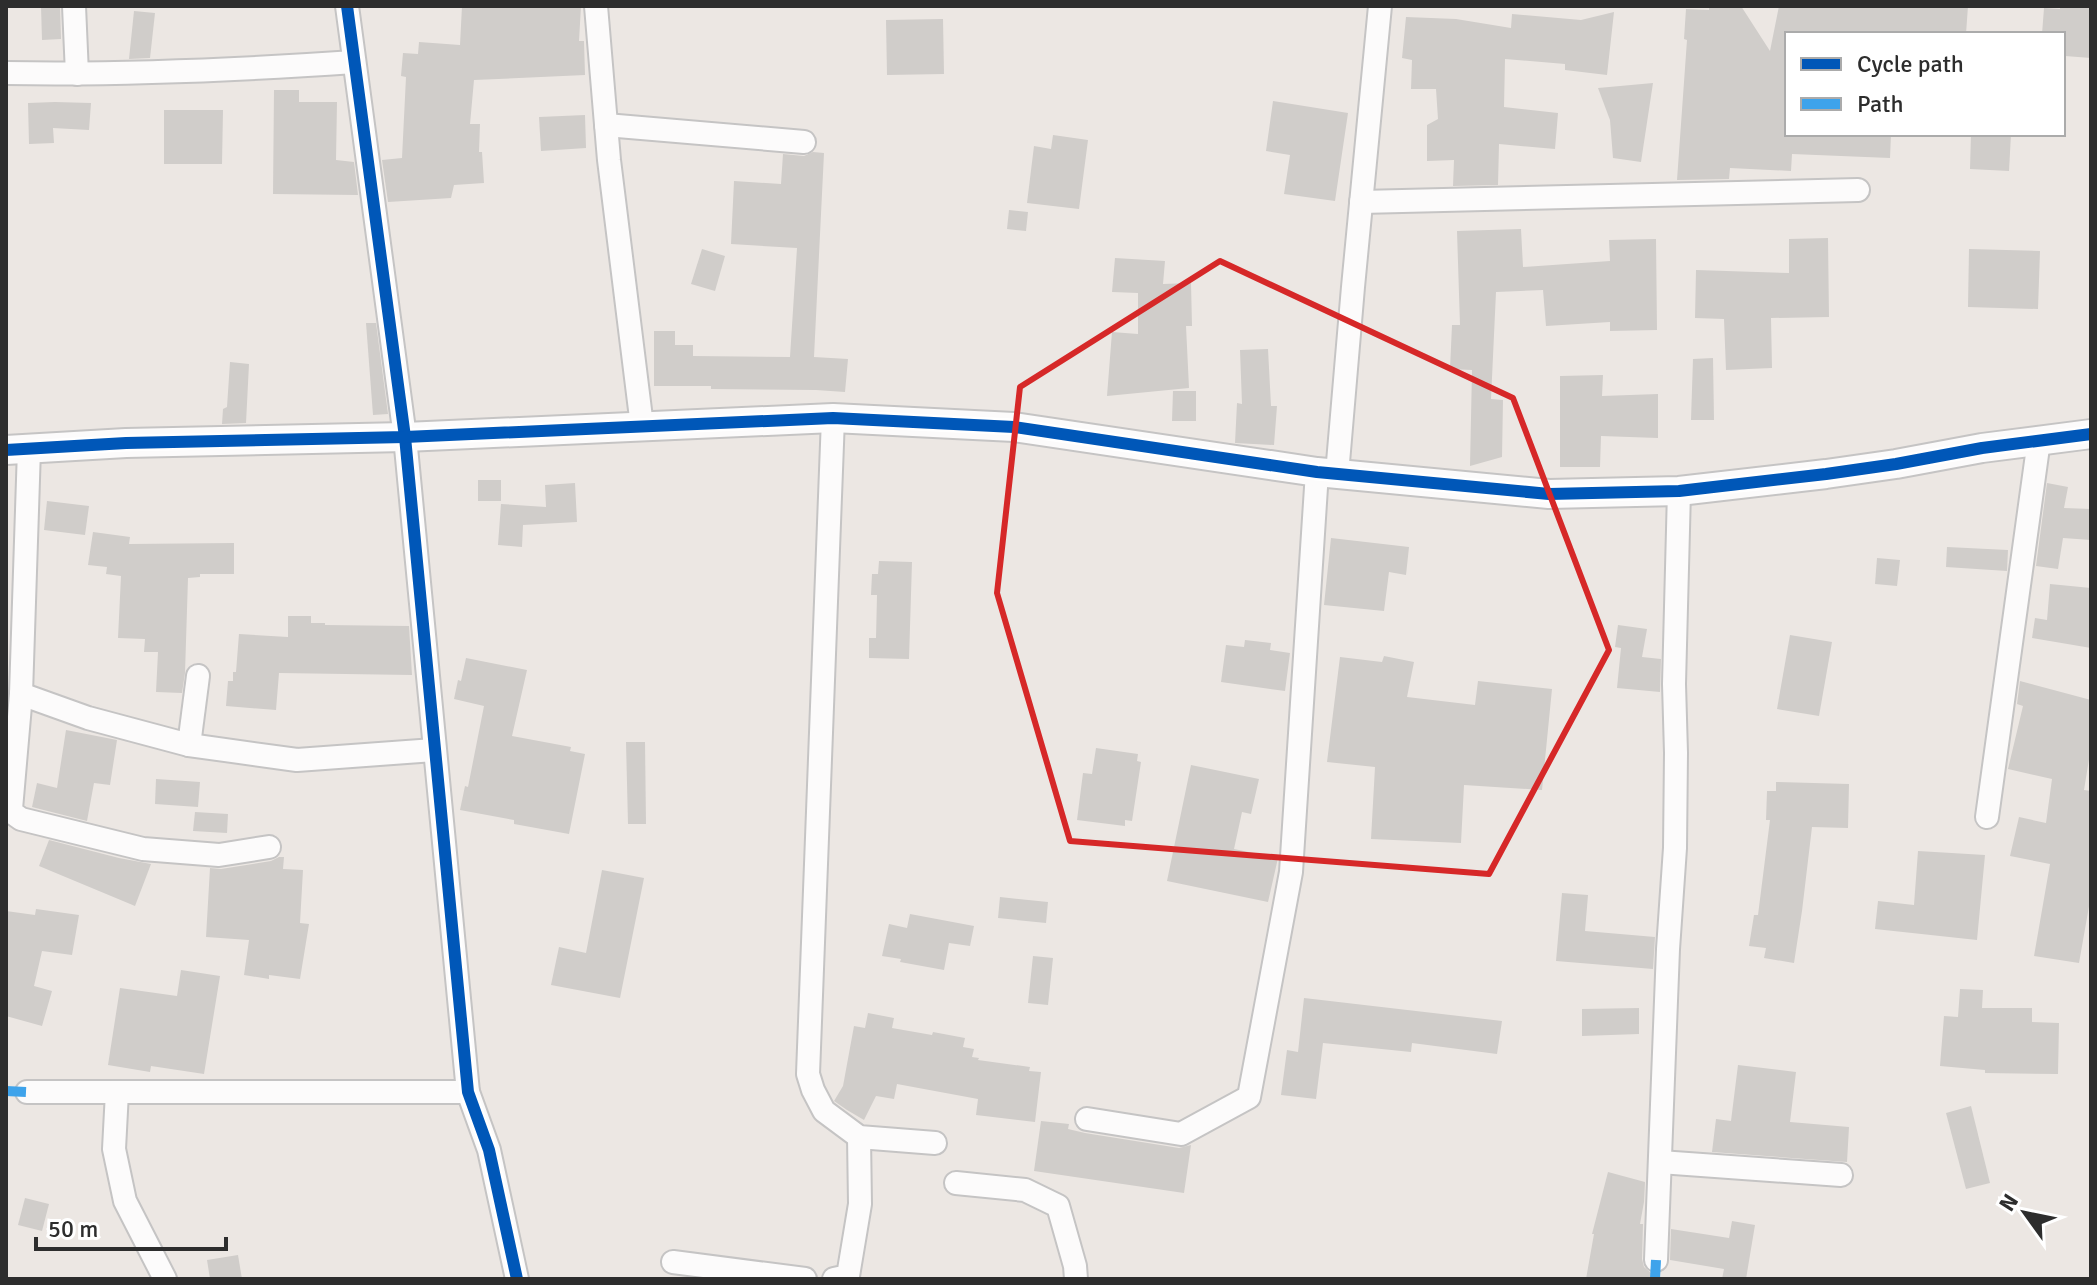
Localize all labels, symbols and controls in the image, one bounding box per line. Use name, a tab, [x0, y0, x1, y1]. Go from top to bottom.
legend	[1785, 32, 2065, 136]
text: Cycle path	[1857, 49, 1964, 79]
text: Path	[1857, 89, 1903, 119]
north arrow	[1985, 1173, 2065, 1253]
text: N	[1993, 1189, 2024, 1216]
scale bar	[36, 1201, 226, 1251]
text: 50 m	[48, 1214, 98, 1244]

